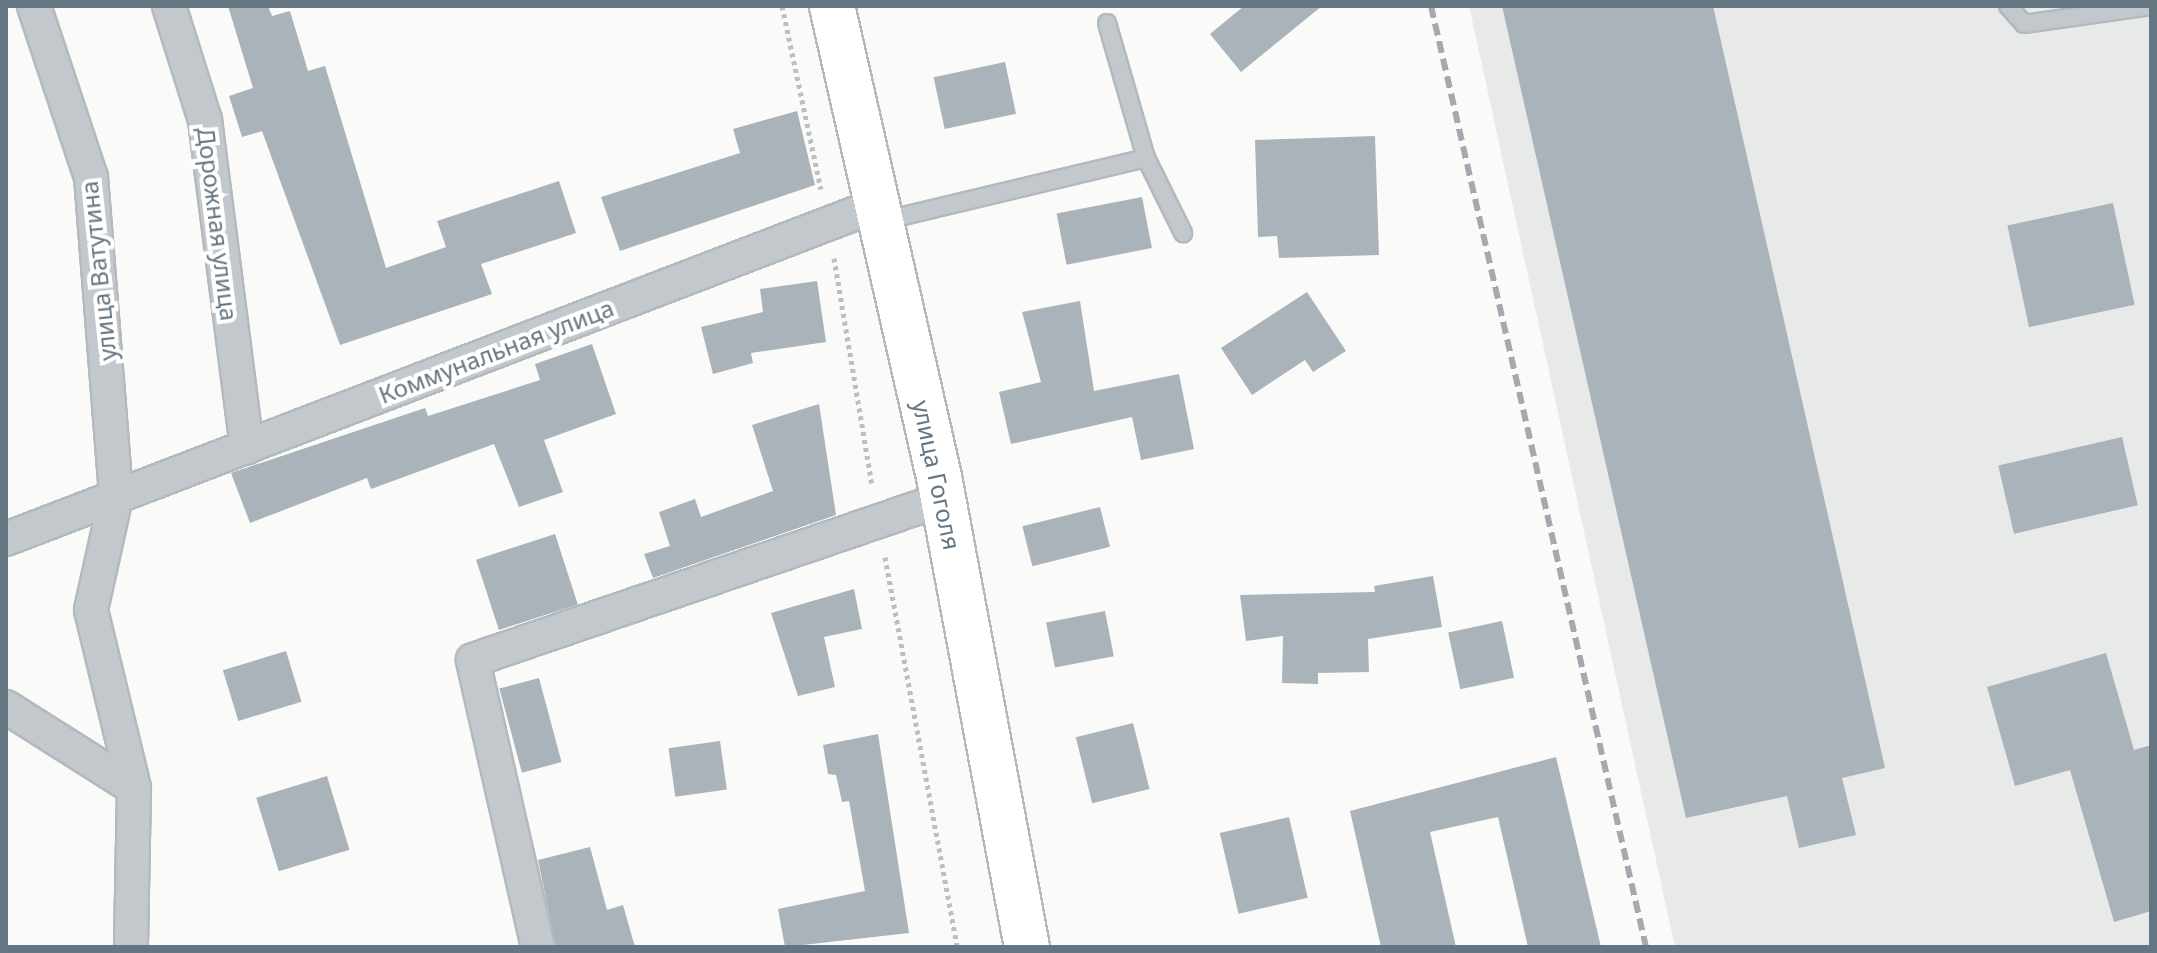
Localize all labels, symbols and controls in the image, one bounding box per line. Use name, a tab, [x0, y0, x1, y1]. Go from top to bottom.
street label: Дорожная улица	[192, 126, 244, 322]
street label: улица Ватутина	[74, 180, 122, 362]
street label: Коммунальная улица	[374, 293, 618, 409]
street label: улица Гоголя	[907, 398, 967, 552]

